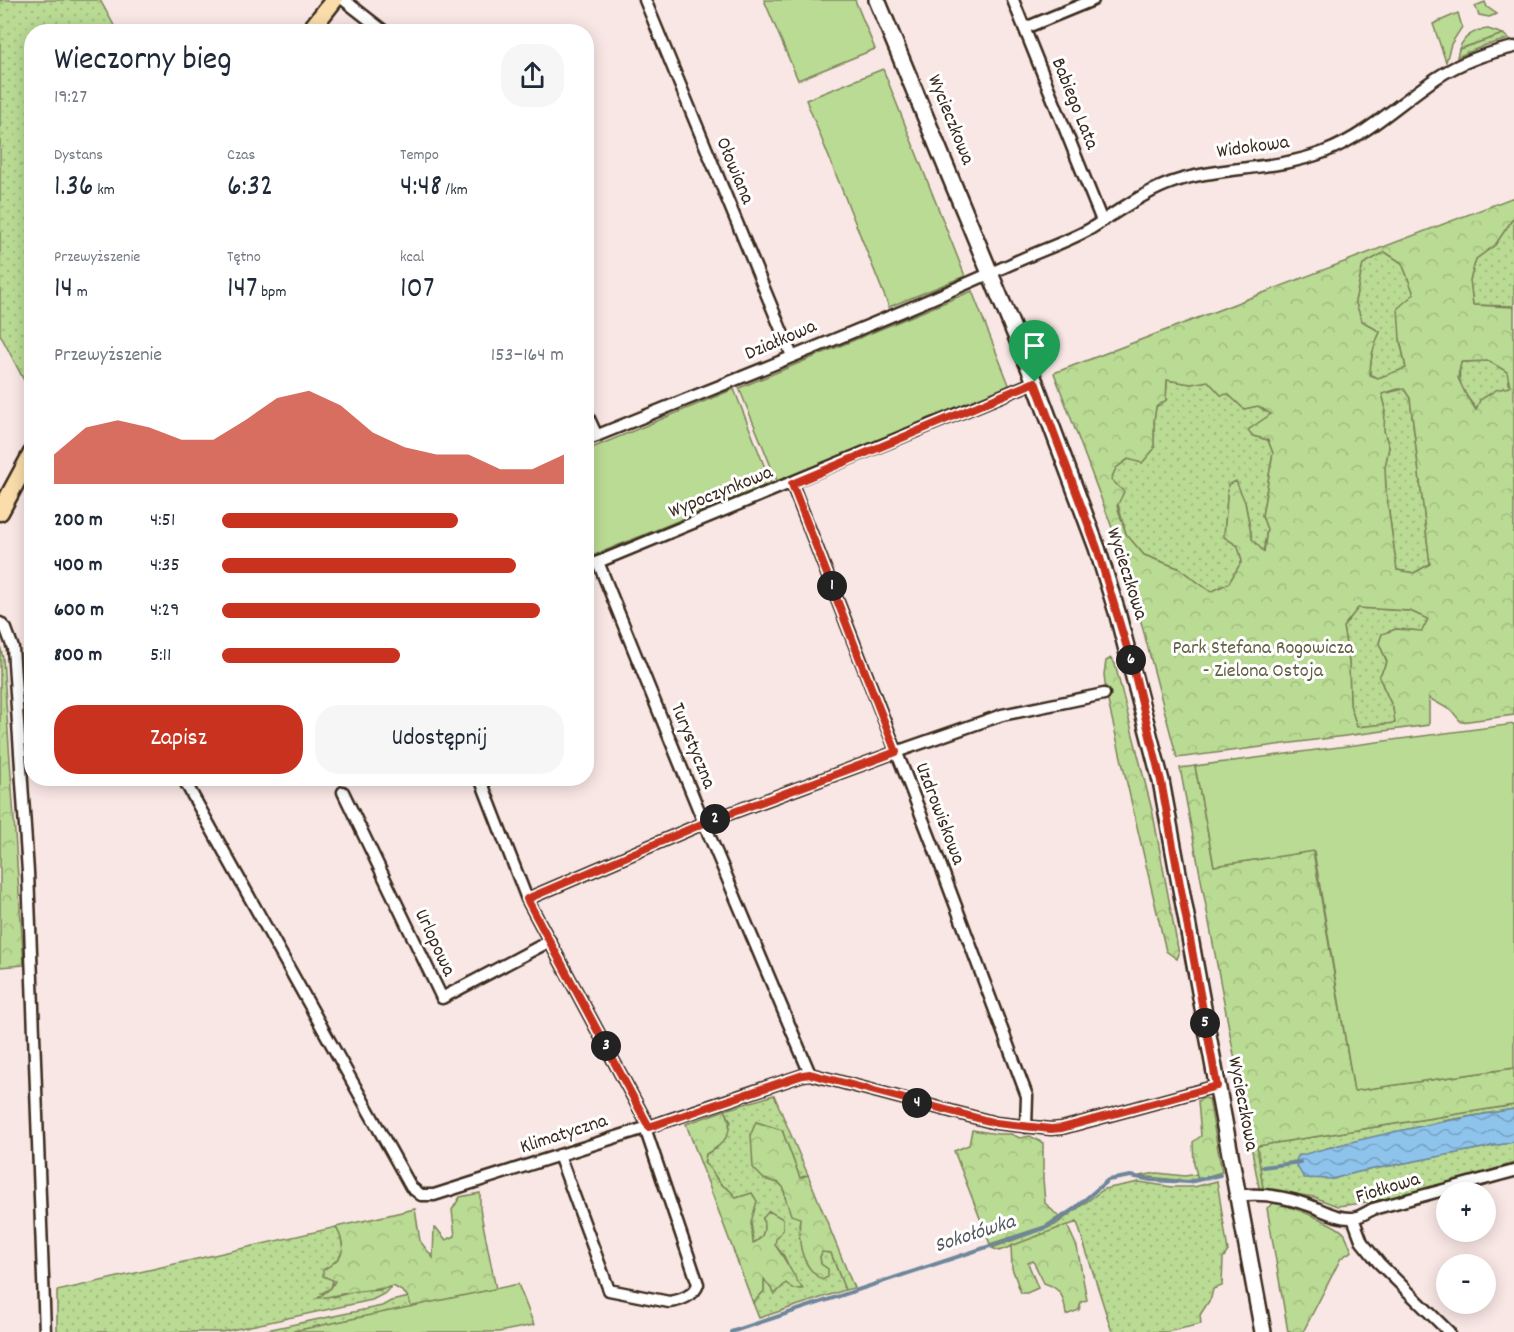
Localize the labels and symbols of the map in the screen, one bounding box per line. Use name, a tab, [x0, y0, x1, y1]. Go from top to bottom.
street label: Babiego Lata	[1043, 54, 1105, 155]
street label: Wycieczkowa	[919, 71, 981, 170]
street label: Widokowa	[1215, 129, 1292, 167]
street label: Ołowiana	[707, 133, 761, 209]
street label: Działkowa	[741, 313, 822, 369]
pin	[1009, 320, 1060, 382]
street label: Wypoczynkowa	[665, 459, 778, 527]
street label: Wycieczkowa	[1098, 524, 1154, 624]
pin: 1	[817, 571, 847, 601]
park label: Park Stefana Rogowicza - Zielona Ostoja	[1172, 635, 1354, 686]
pin: 6	[1116, 645, 1146, 675]
street label: Turystyczna	[662, 699, 722, 794]
street label: Uzdrowiskowa	[907, 759, 972, 870]
pin: 2	[700, 804, 730, 834]
street label: Urlopowa	[406, 905, 462, 982]
pin: 5	[1190, 1008, 1220, 1038]
pin: 3	[591, 1031, 621, 1061]
street label: Wycieczkowa	[1219, 1055, 1265, 1154]
pin: 4	[902, 1088, 932, 1118]
street label: Klimatyczna	[517, 1108, 612, 1162]
street label: Fiołkowa	[1352, 1166, 1424, 1212]
water label: Sokołówka	[931, 1208, 1020, 1262]

